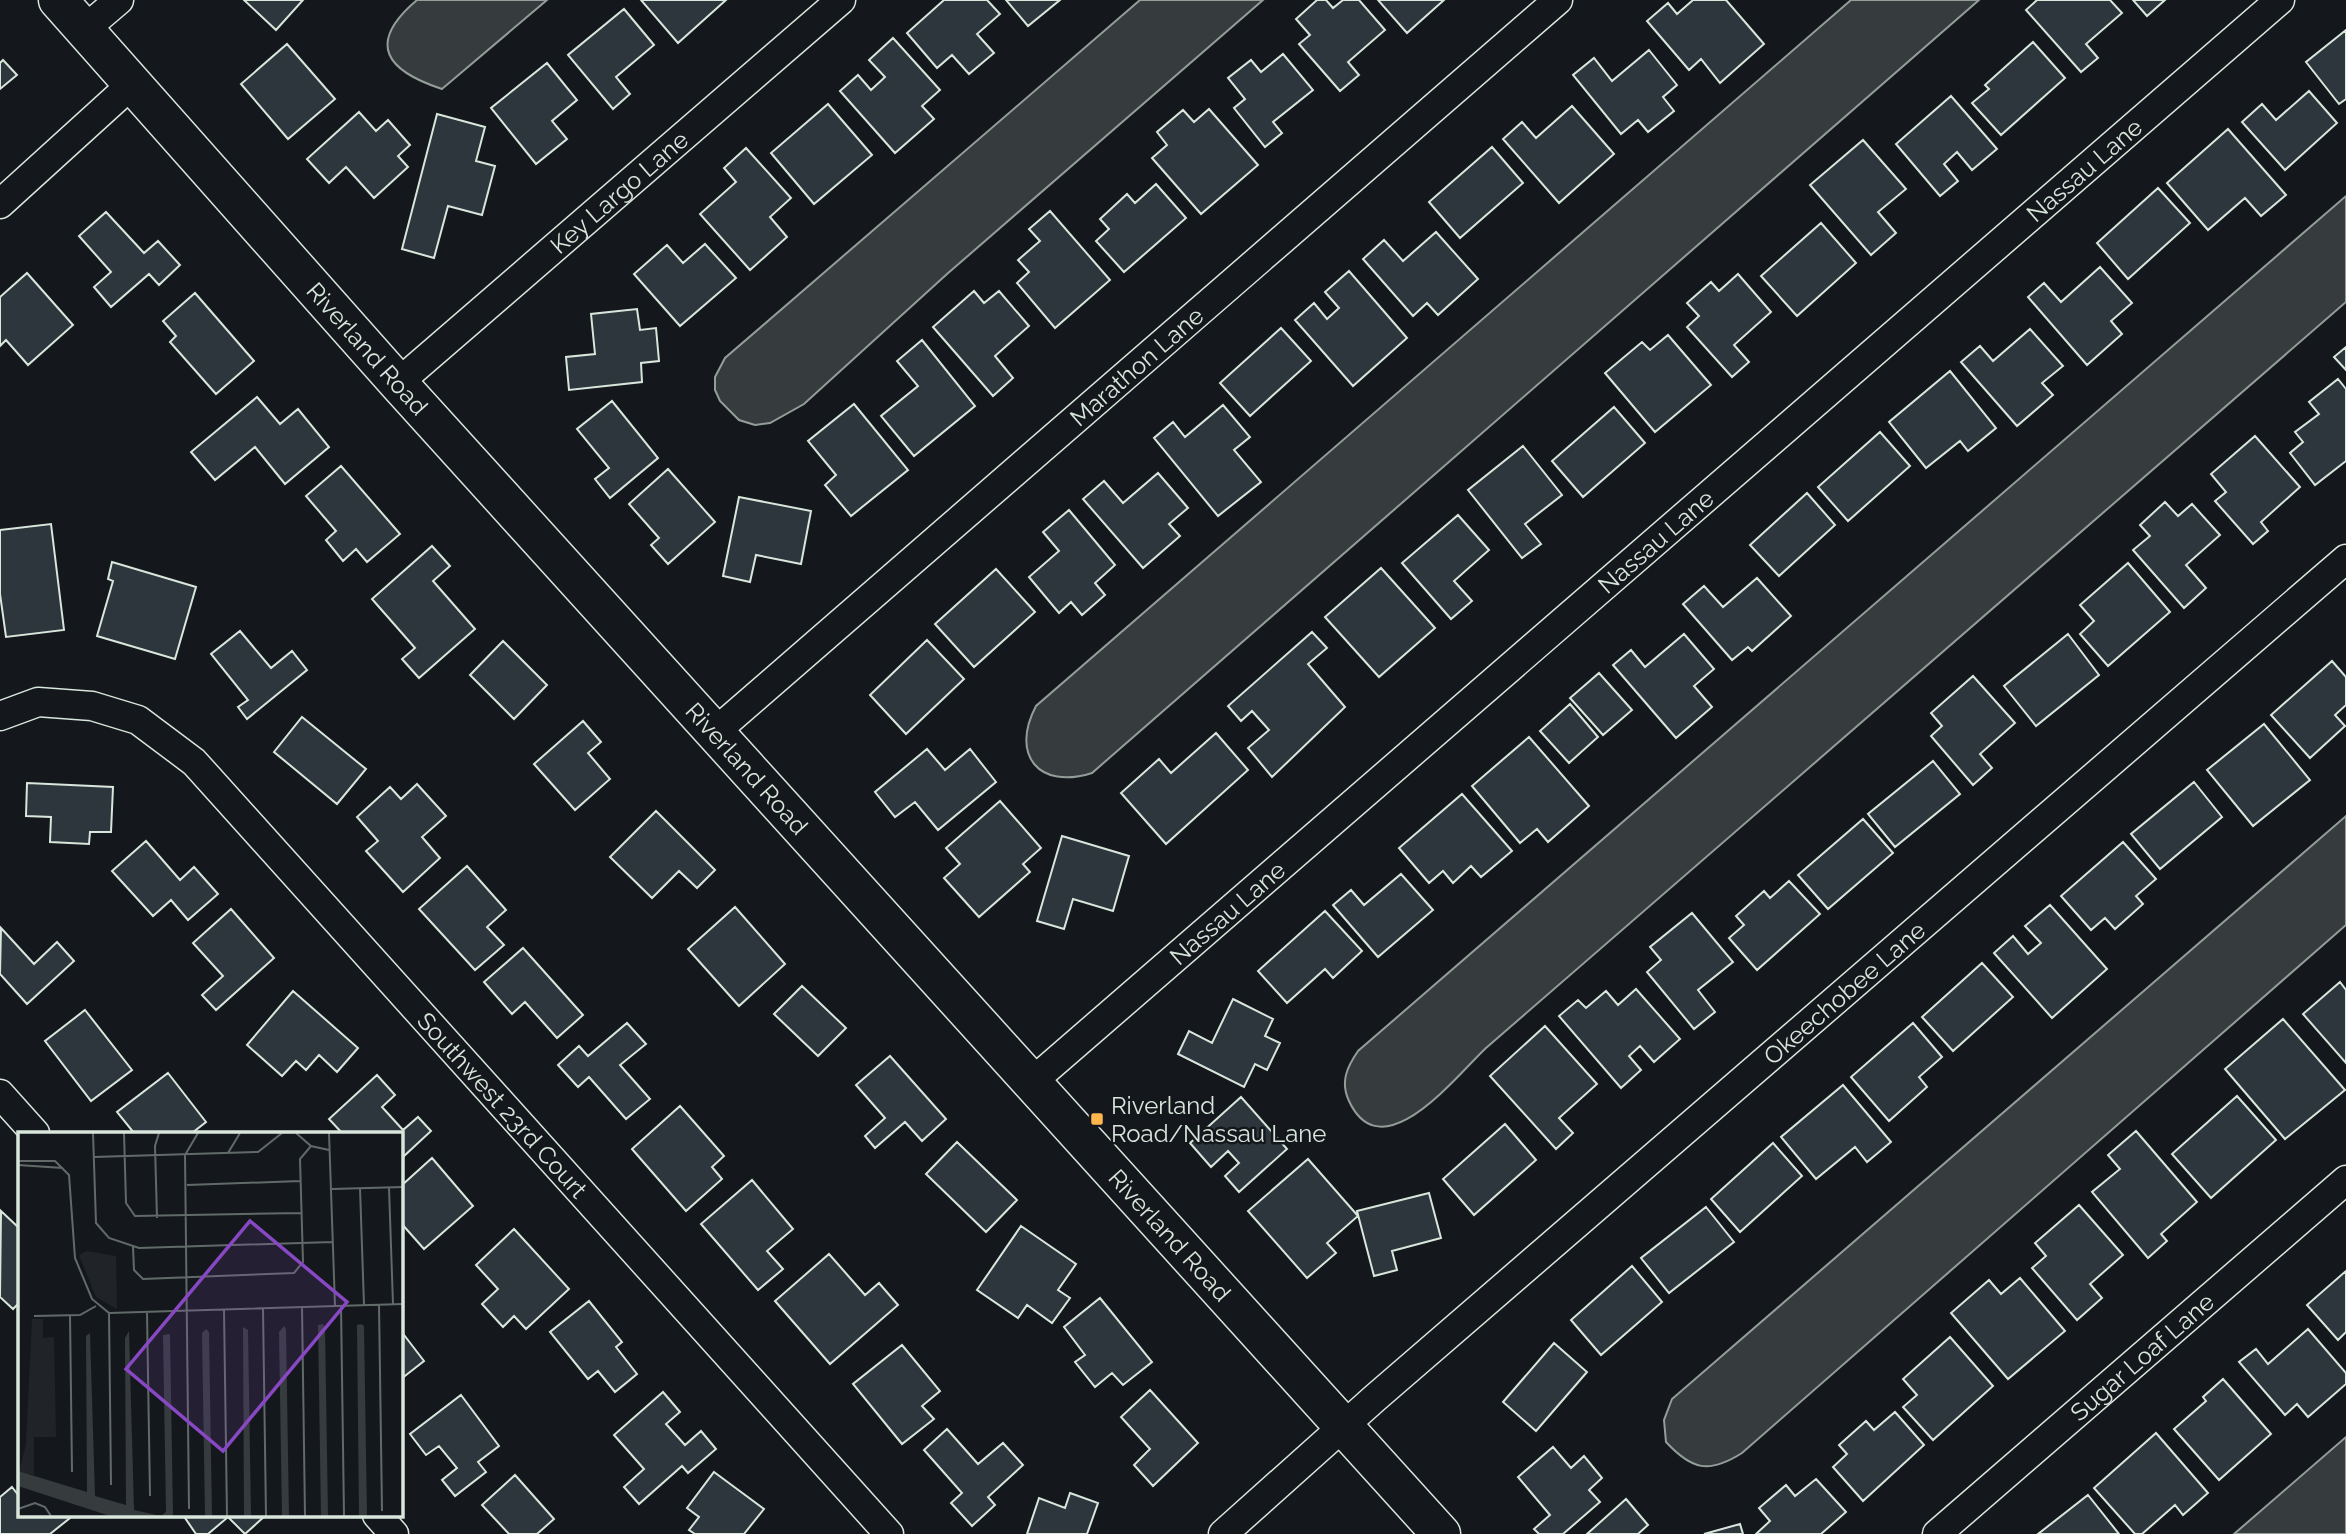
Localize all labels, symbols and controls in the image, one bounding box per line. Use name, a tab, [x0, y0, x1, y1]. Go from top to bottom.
street label: Nassau Lane	[2020, 112, 2148, 228]
street label: Key Largo Lane	[544, 125, 694, 259]
street label: Riverland Road	[301, 276, 434, 421]
street label: Marathon Lane	[1064, 300, 1209, 432]
street label: Nassau Lane	[1592, 483, 1719, 599]
street label: Riverland Road	[680, 696, 814, 840]
street label: Nassau Lane	[1164, 855, 1291, 971]
street label: Okeechobee Lane	[1757, 915, 1931, 1070]
street label: Southwest 23rd Court	[412, 1006, 594, 1204]
place label: Riverland Road/Nassau Lane	[1111, 1091, 1326, 1148]
marker: Riverland Road/Nassau Lane	[1089, 1111, 1105, 1127]
inset map	[18, 1132, 402, 1516]
street label: Riverland Road	[1103, 1163, 1237, 1307]
street label: Sugar Loaf Lane	[2064, 1287, 2220, 1427]

